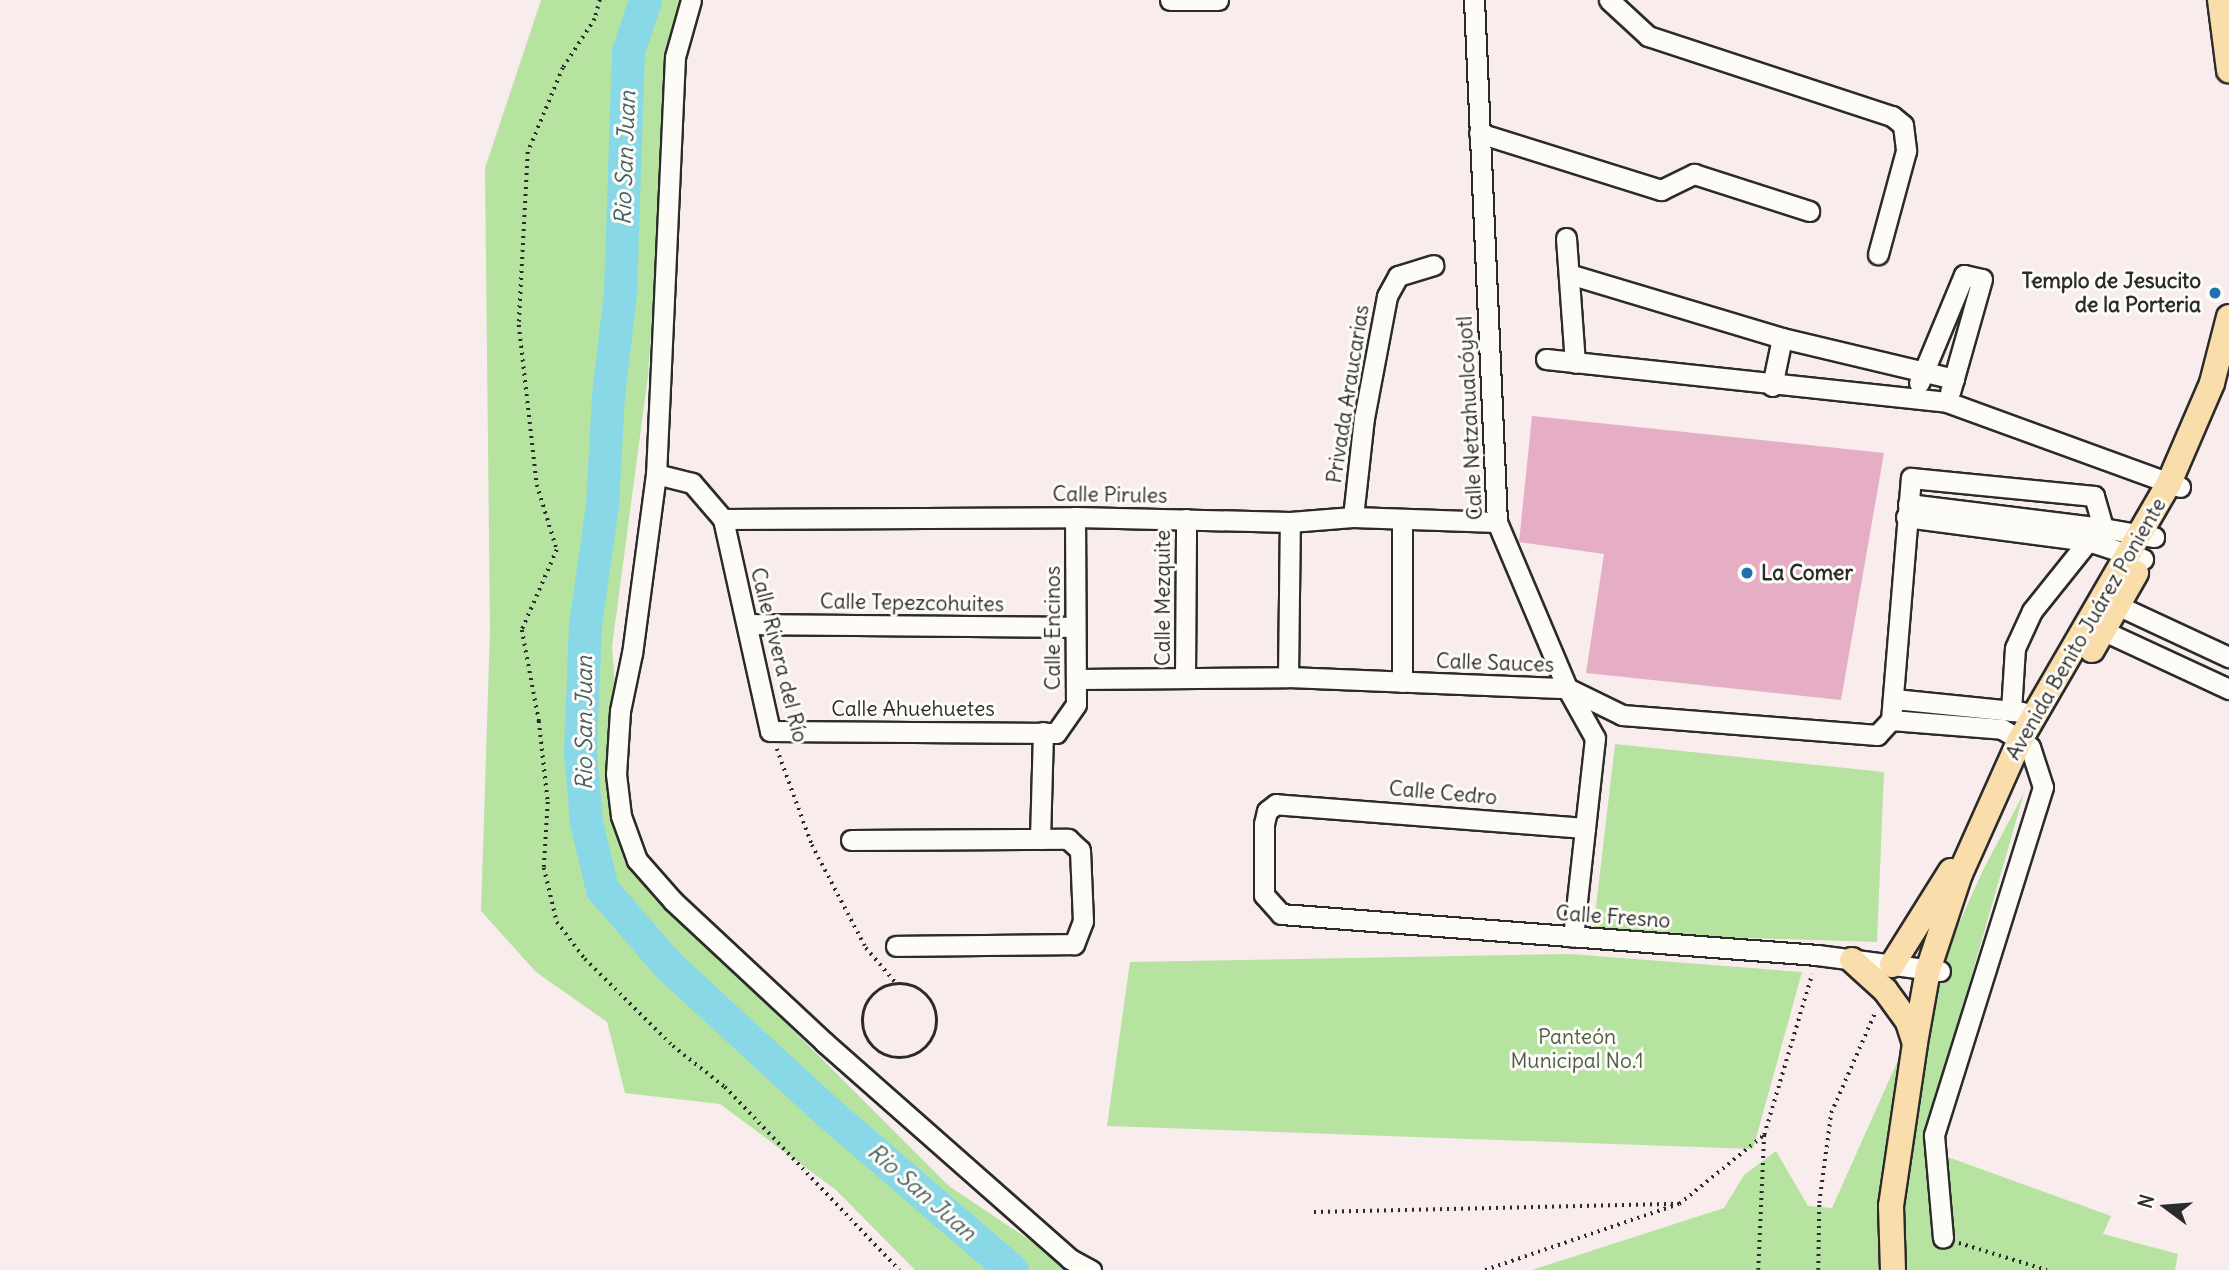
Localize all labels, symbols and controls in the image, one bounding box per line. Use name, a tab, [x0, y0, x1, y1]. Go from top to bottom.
water label: Rio San Juan	[609, 90, 641, 226]
place label: Templo de Jesucito de la Porteria	[2022, 268, 2201, 318]
marker: Templo de Jesucito de la Porteria	[2207, 285, 2223, 301]
street label: Privada Araucarias	[1321, 303, 1375, 485]
street label: Calle Netzahualcóyotl	[1452, 315, 1488, 521]
street label: Calle Pirules	[1052, 481, 1168, 509]
street label: Avenida Benito Juárez Poniente	[2001, 494, 2171, 764]
street label: Calle Mezquite	[1150, 530, 1176, 666]
place label: La Comer	[1761, 560, 1853, 586]
street label: Calle Rivera del Río	[745, 565, 813, 745]
marker: La Comer	[1739, 565, 1755, 581]
street label: Calle Encinos	[1040, 566, 1066, 690]
street label: Calle Tepezcohuites	[820, 589, 1004, 617]
street label: Calle Sauces	[1435, 648, 1555, 678]
water label: Rio San Juan	[570, 656, 598, 790]
street label: Calle Ahuehuetes	[831, 696, 995, 722]
street label: Calle Cedro	[1388, 776, 1498, 810]
street label: Calle Fresno	[1555, 900, 1671, 934]
park label: Panteón Municipal No.1	[1510, 1024, 1644, 1074]
water label: Rio San Juan	[862, 1138, 982, 1246]
north arrow	[2131, 1172, 2201, 1242]
text: N	[2132, 1192, 2159, 1211]

